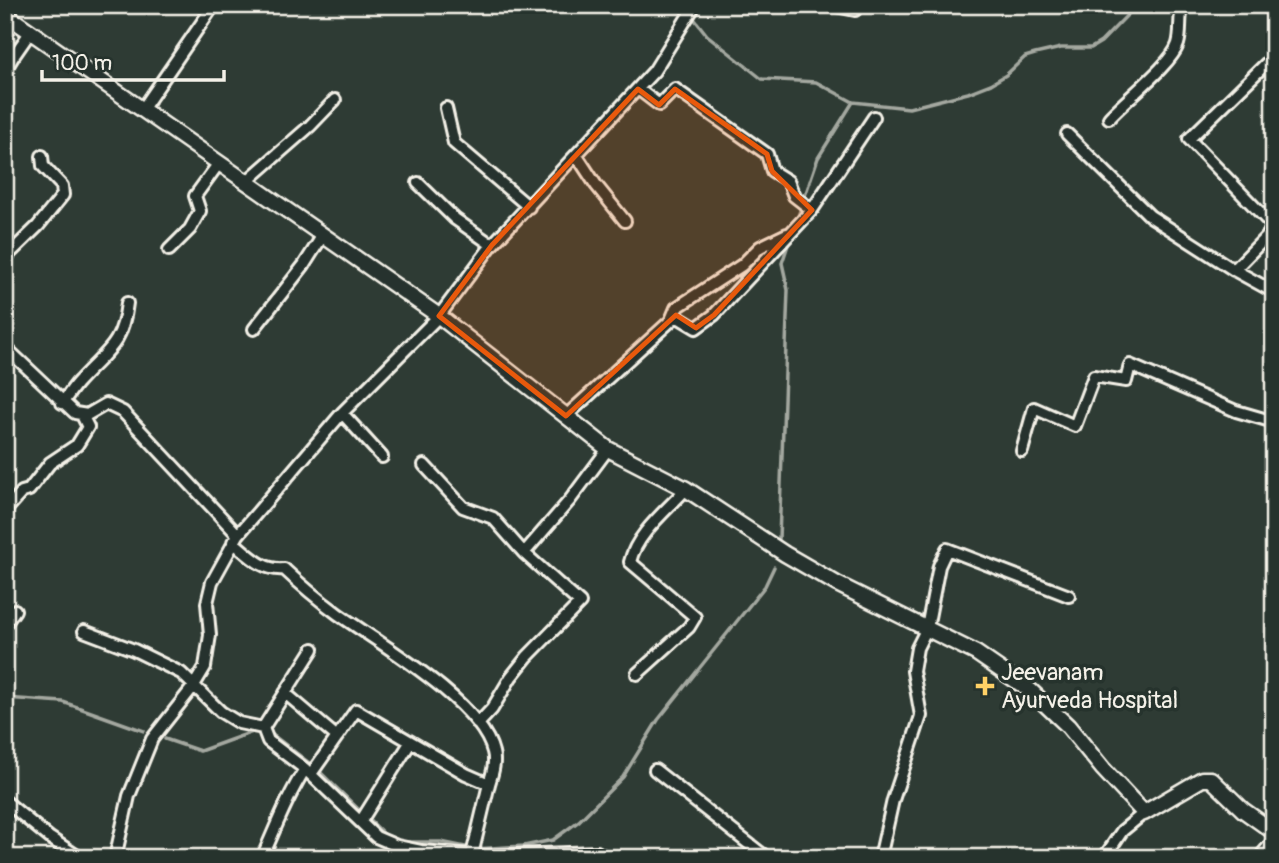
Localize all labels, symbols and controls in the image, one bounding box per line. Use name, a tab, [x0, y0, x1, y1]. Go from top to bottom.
scale bar	[42, 38, 224, 82]
text: 100 m	[52, 50, 112, 77]
place label: Jeevanam Ayurveda Hospital	[1001, 658, 1178, 715]
marker: Jeevanam Ayurveda Hospital	[975, 676, 995, 696]

